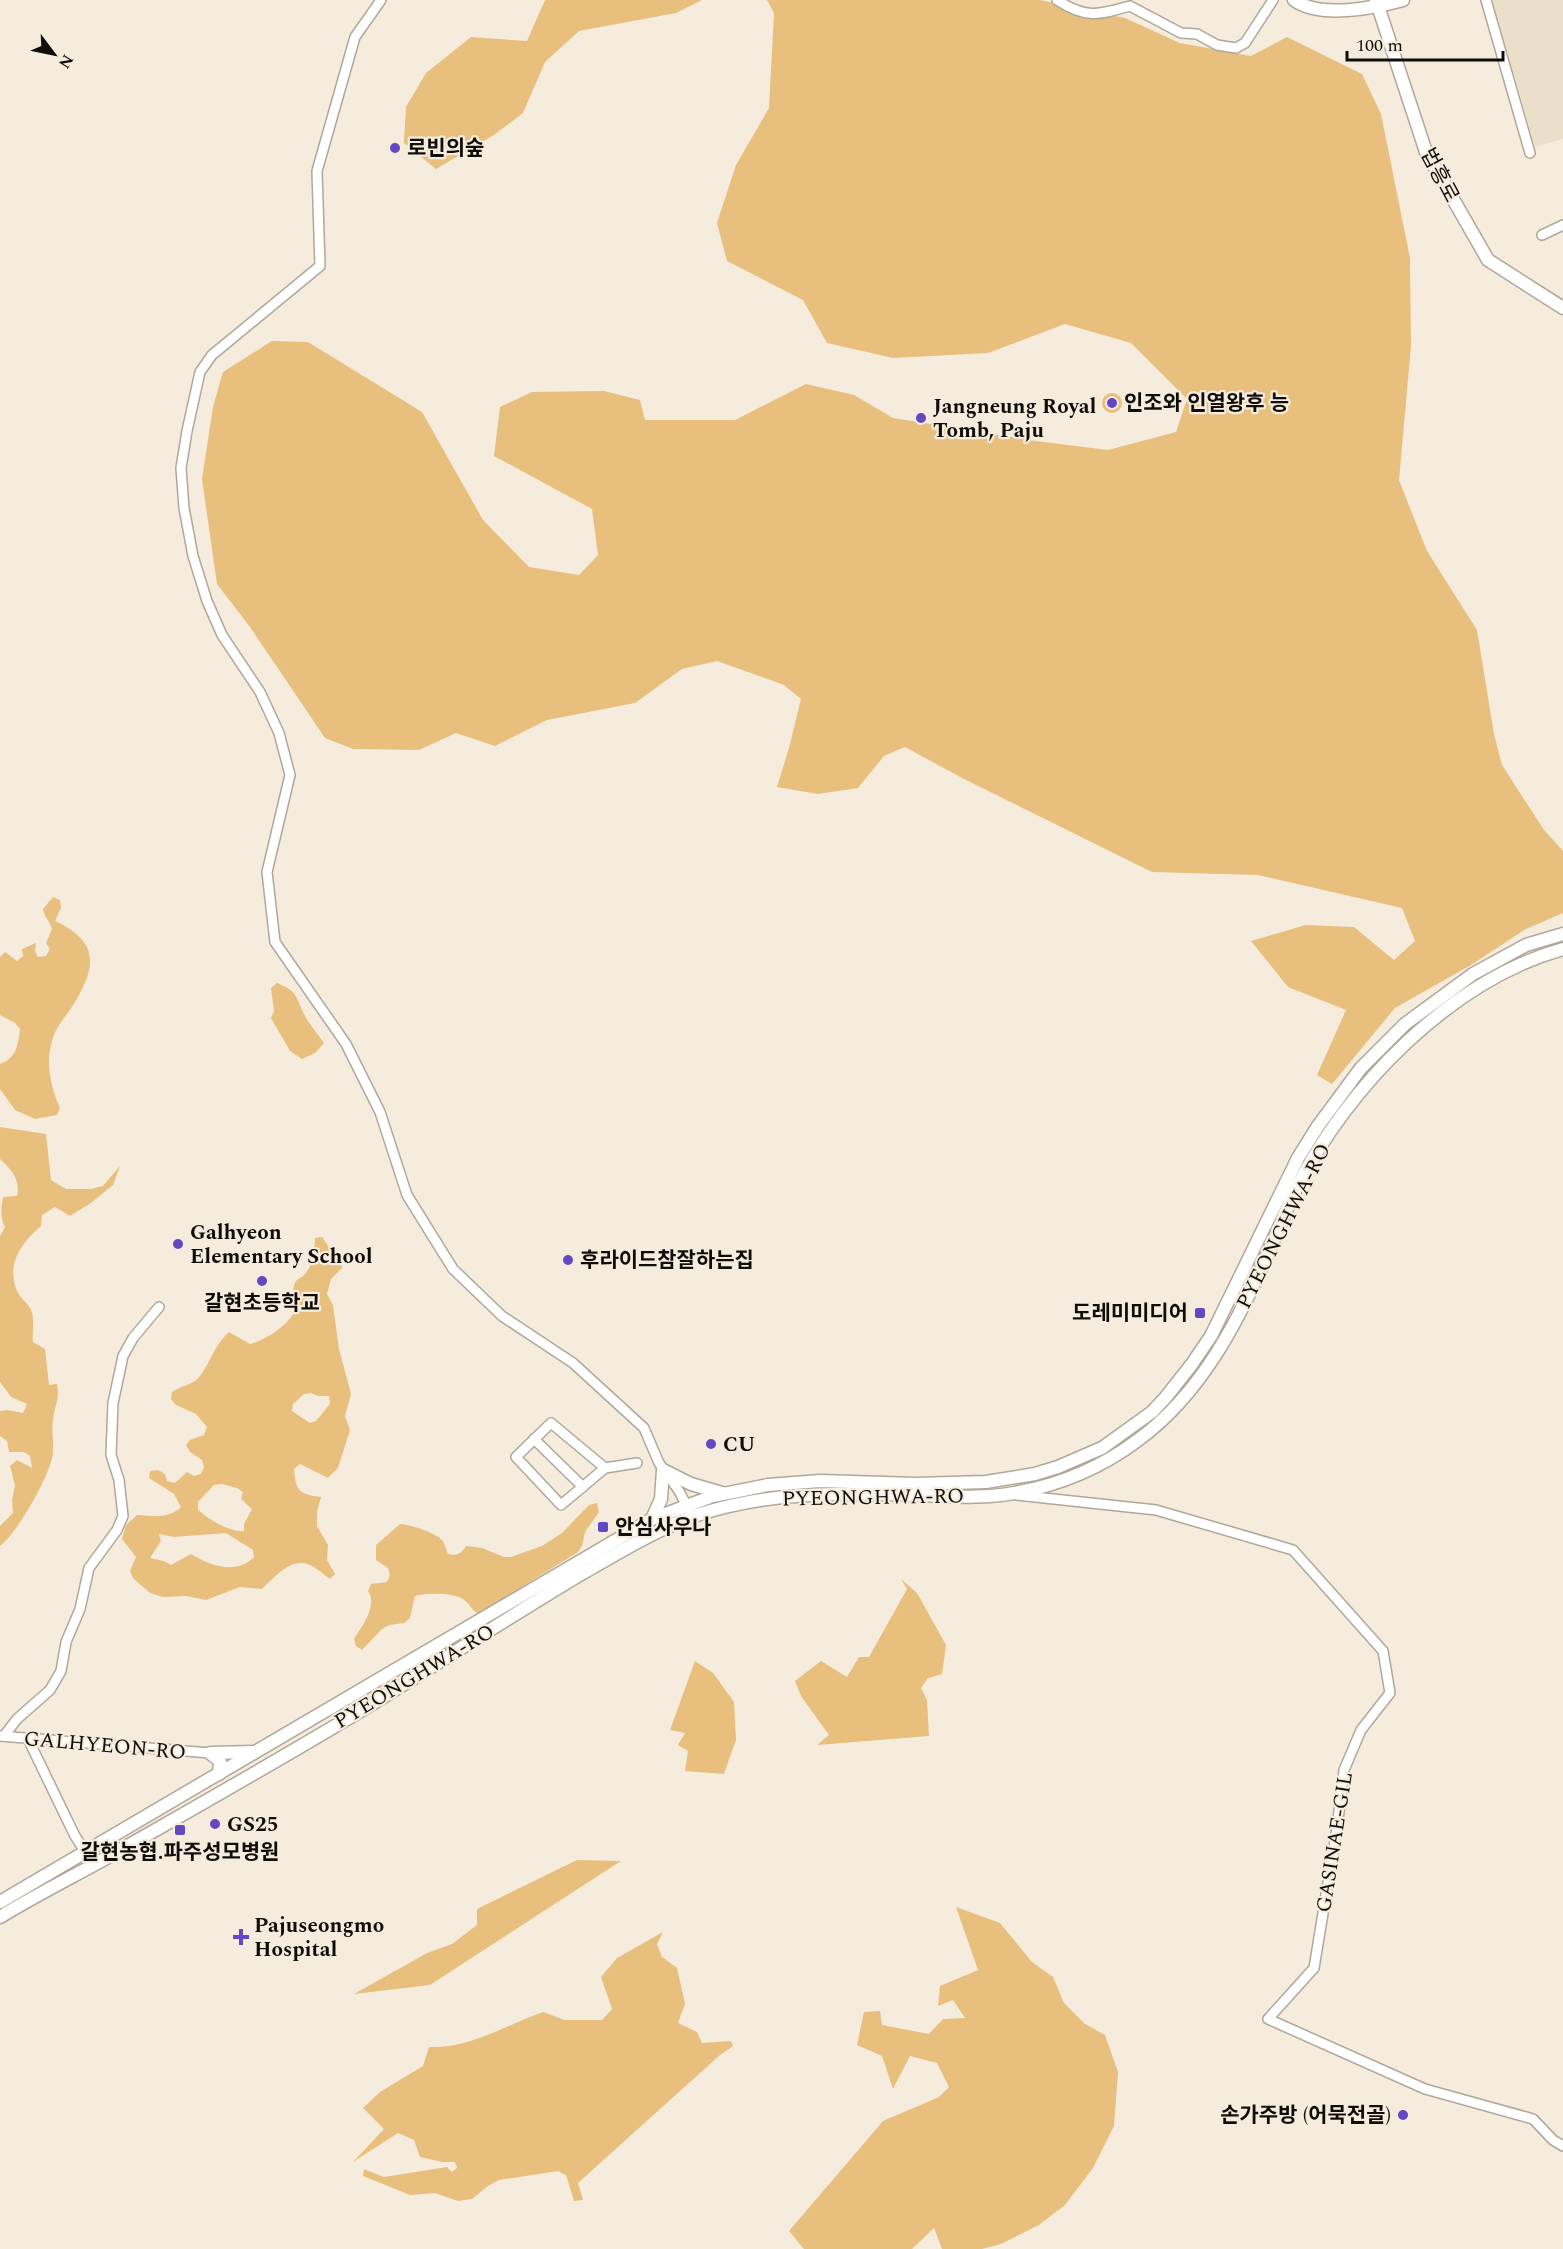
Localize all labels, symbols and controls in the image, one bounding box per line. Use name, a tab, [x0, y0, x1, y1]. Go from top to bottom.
north arrow	[24, 24, 84, 84]
scale bar	[1347, 24, 1503, 62]
text: 100 m	[1356, 32, 1403, 59]
text: N	[52, 50, 80, 73]
place label: 로빈의숲	[407, 133, 484, 165]
marker: 로빈의숲	[388, 141, 402, 155]
street label: 법흥로	[1411, 142, 1467, 209]
place label: 인조와 인열왕후 능	[1124, 388, 1289, 420]
place label: Jangneung Royal Tomb, Paju	[933, 391, 1097, 447]
marker: 인조와 인열왕후 능	[1105, 396, 1119, 410]
marker: Jangneung Royal Tomb, Paju	[914, 411, 928, 425]
street label: PYEONGHWA-RO	[1228, 1138, 1340, 1315]
place label: Galhyeon Elementary School	[190, 1217, 373, 1273]
marker: Galhyeon Elementary School	[171, 1237, 185, 1251]
place label: 후라이드참잘하는집	[580, 1245, 754, 1277]
marker: 후라이드참잘하는집	[561, 1253, 575, 1267]
marker: 갈현초등학교	[255, 1274, 269, 1288]
place label: 갈현초등학교	[204, 1288, 320, 1320]
place label: 도레미미디어	[1072, 1298, 1188, 1330]
marker: 도레미미디어	[1193, 1306, 1207, 1320]
place label: CU	[723, 1429, 755, 1461]
marker: CU	[704, 1437, 718, 1451]
street label: PYEONGHWA-RO	[782, 1480, 964, 1516]
place label: 안심사우나	[615, 1512, 712, 1544]
marker: 안심사우나	[596, 1520, 610, 1534]
street label: PYEONGHWA-RO	[328, 1616, 501, 1737]
street label: GALHYEON-RO	[22, 1723, 187, 1769]
street label: GASINAE-GIL	[1308, 1770, 1362, 1915]
place label: GS25	[227, 1809, 278, 1841]
marker: GS25	[208, 1817, 222, 1831]
marker: 갈현농협.파주성모병원	[173, 1823, 187, 1837]
place label: 갈현농협.파주성모병원	[81, 1837, 279, 1869]
place label: Pajuseongmo Hospital	[254, 1910, 384, 1966]
marker: Pajuseongmo Hospital	[232, 1928, 250, 1946]
place label: 손가주방 (어묵전골)	[1220, 2100, 1391, 2132]
marker: 손가주방 (어묵전골)	[1396, 2108, 1410, 2122]

